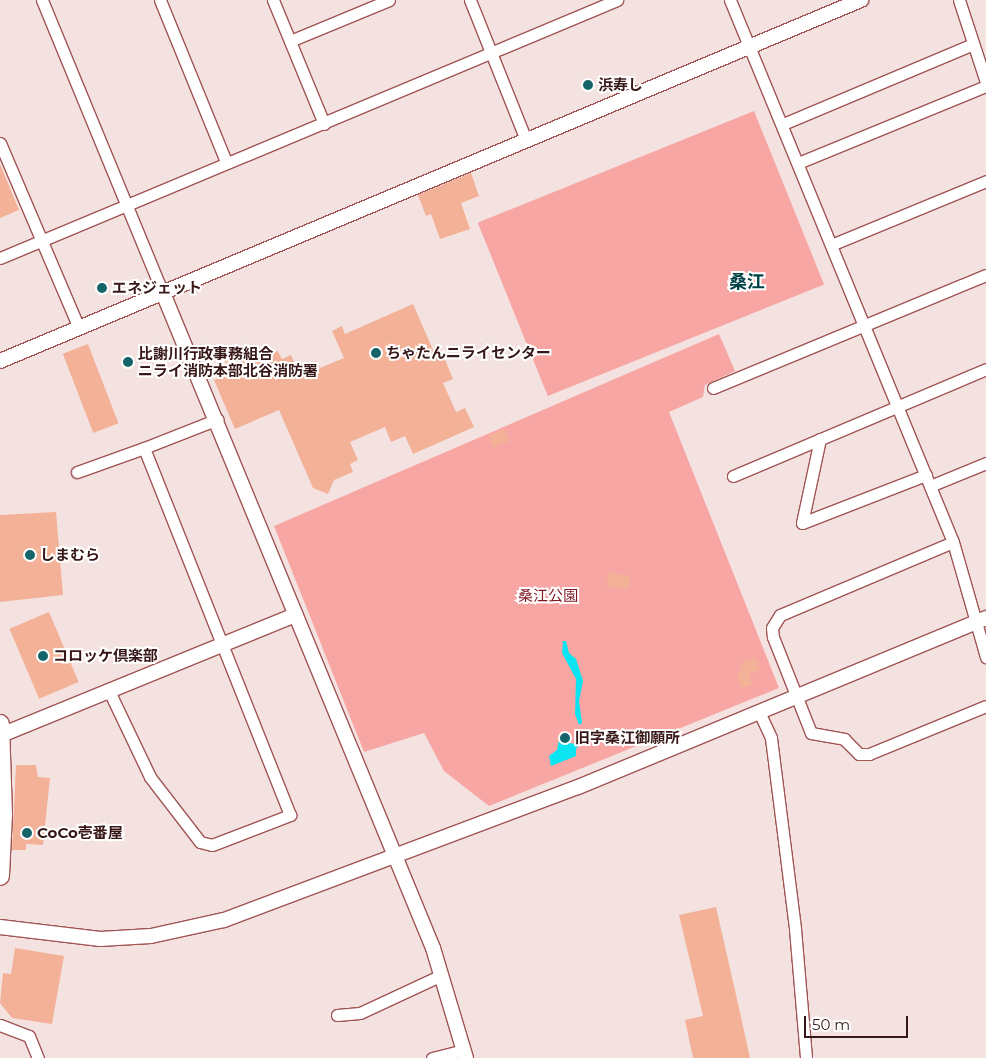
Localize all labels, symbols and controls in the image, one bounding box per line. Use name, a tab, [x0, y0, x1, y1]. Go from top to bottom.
place label: 浜寿し	[598, 76, 643, 94]
marker: 浜寿し	[582, 79, 594, 91]
district label: 桑江	[729, 271, 765, 293]
place label: エネジェット	[112, 279, 202, 297]
marker: エネジェット	[96, 282, 108, 294]
place label: 比謝川行政事務組合 ニライ消防本部北谷消防署	[138, 344, 318, 379]
place label: ちゃたんニライセンター	[386, 344, 551, 362]
marker: ちゃたんニライセンター	[370, 347, 382, 359]
marker: 比謝川行政事務組合 ニライ消防本部北谷消防署	[122, 356, 134, 368]
place label: しまむら	[40, 546, 100, 564]
marker: しまむら	[24, 549, 36, 561]
park label: 桑江公園	[518, 587, 578, 605]
place label: コロッケ倶楽部	[53, 647, 158, 665]
marker: コロッケ倶楽部	[37, 650, 49, 662]
place label: 旧字桑江御願所	[575, 729, 680, 747]
marker: 旧字桑江御願所	[559, 732, 571, 744]
place label: CoCo壱番屋	[37, 824, 123, 842]
marker: CoCo壱番屋	[21, 827, 33, 839]
scale bar	[806, 1006, 910, 1038]
text: 50 m	[812, 1015, 850, 1034]

